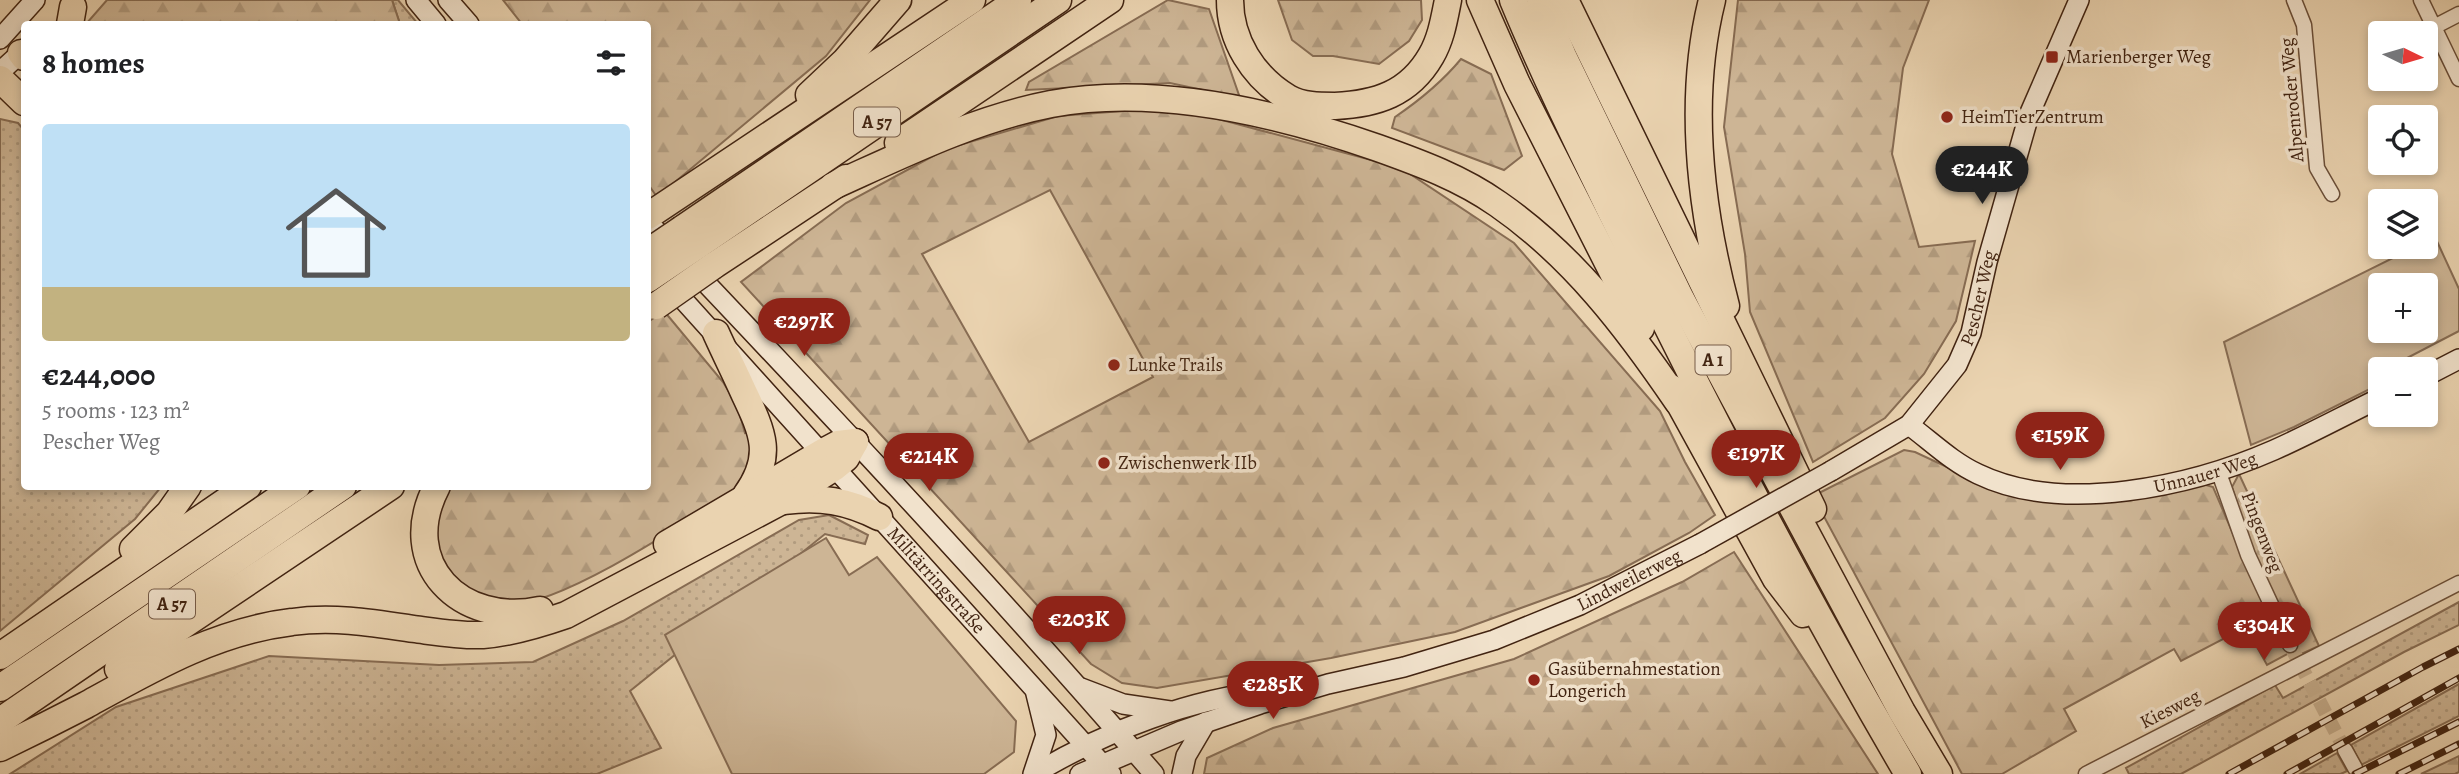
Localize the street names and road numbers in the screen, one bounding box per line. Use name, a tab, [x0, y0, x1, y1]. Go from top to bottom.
street label: Alpenroder Weg	[2274, 36, 2310, 164]
road number: A 57	[854, 107, 900, 136]
street label: Pescher Weg	[1954, 247, 2003, 350]
road number: A 1	[1696, 346, 1730, 374]
street label: Unnauer Weg	[2151, 445, 2261, 500]
street label: Pingenweg	[2235, 488, 2290, 577]
street label: Militärringstraße	[881, 521, 991, 639]
street label: Lindweilerweg	[1572, 542, 1686, 617]
road number: A 57	[149, 590, 195, 618]
street label: Kiesweg	[2135, 683, 2205, 735]

